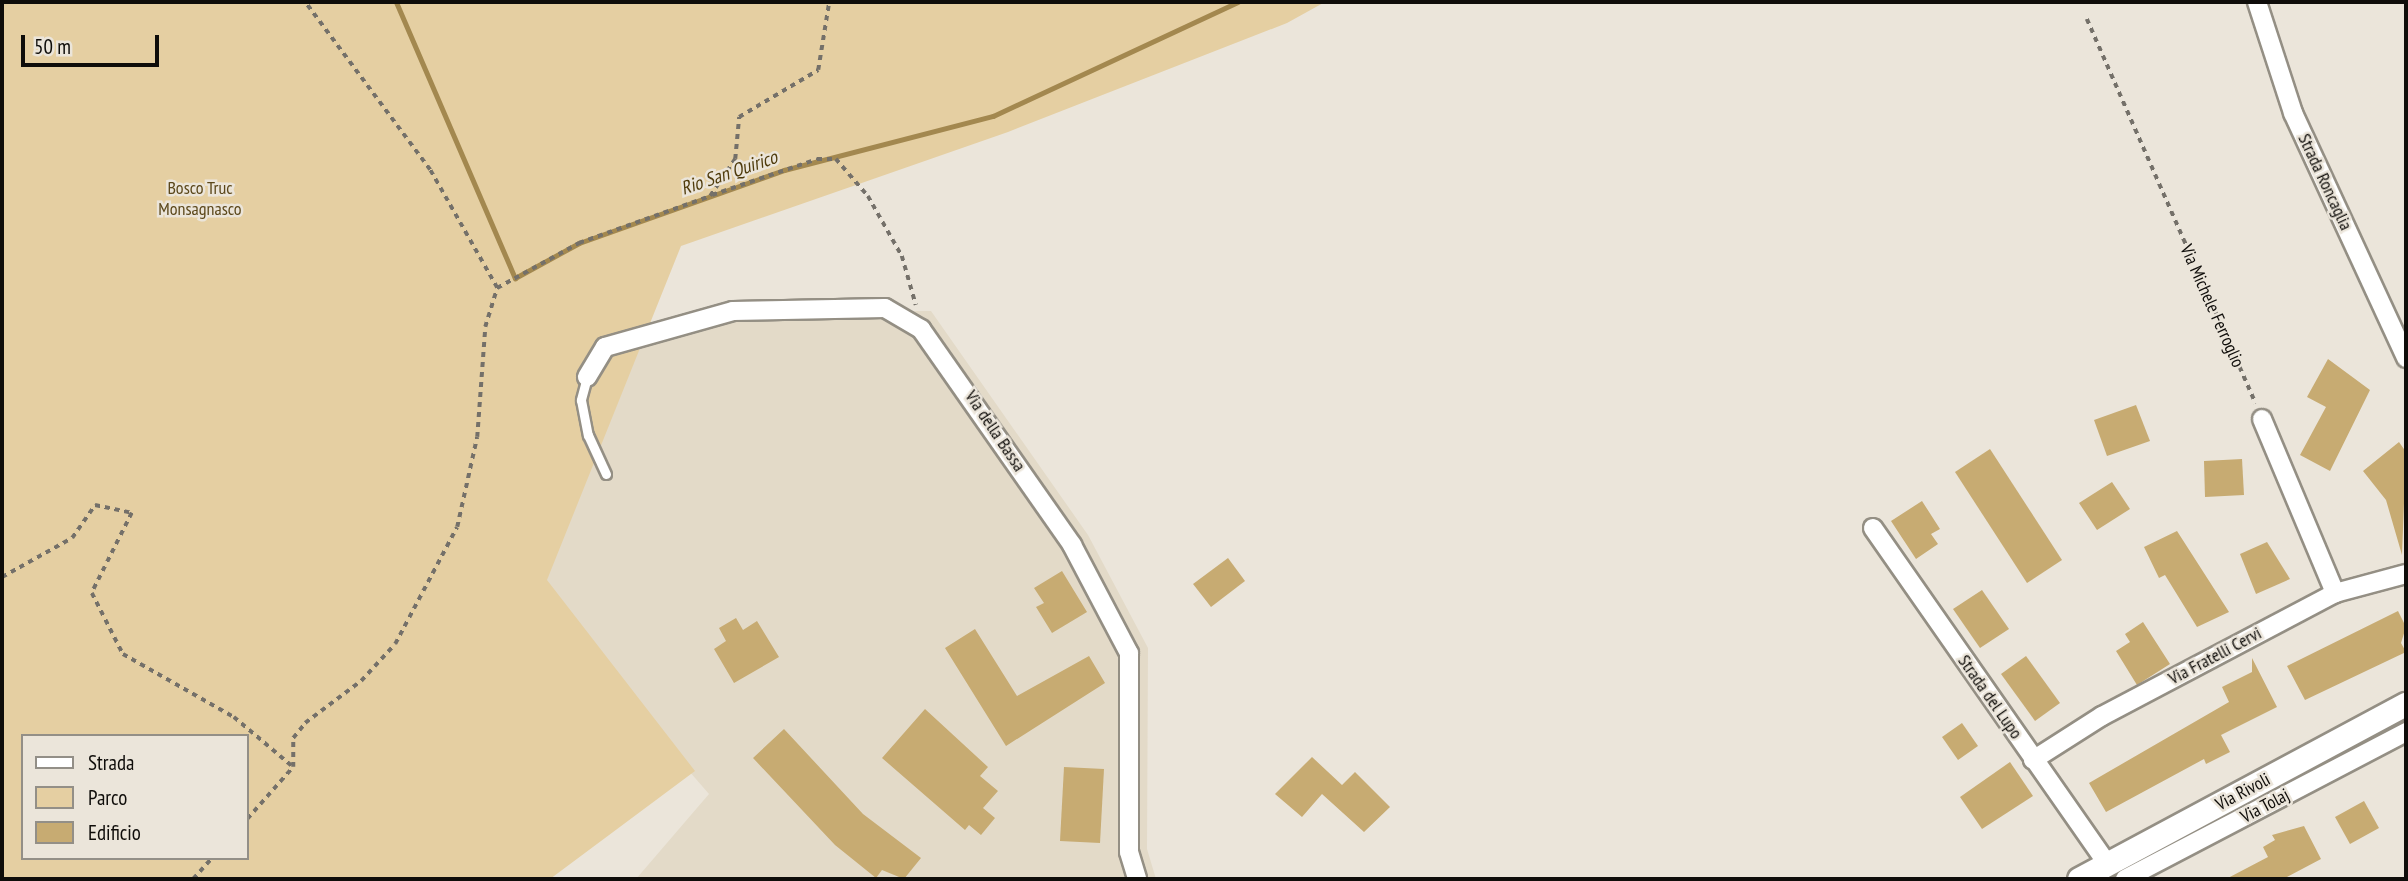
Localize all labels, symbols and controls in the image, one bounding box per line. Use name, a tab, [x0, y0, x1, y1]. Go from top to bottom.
scale bar	[24, 21, 163, 65]
text: 50 m	[34, 33, 71, 60]
street label: Strada Roncaglia	[2293, 130, 2357, 234]
water label: Rio San Quirico	[678, 146, 780, 200]
park label: Bosco Truc Monsagnasco	[158, 178, 242, 220]
street label: Via Michele Ferroglio	[2175, 241, 2249, 371]
street label: Via della Bassa	[960, 386, 1030, 476]
street label: Via Fratelli Cervi	[2165, 622, 2265, 690]
street label: Strada del Lupo	[1953, 651, 2027, 743]
legend	[21, 734, 248, 860]
text: Strada	[88, 749, 134, 776]
street label: Via Rivoli	[2212, 769, 2274, 815]
text: Parco	[88, 784, 127, 811]
street label: Via Tolaj	[2237, 784, 2293, 828]
text: Edificio	[88, 819, 141, 846]

